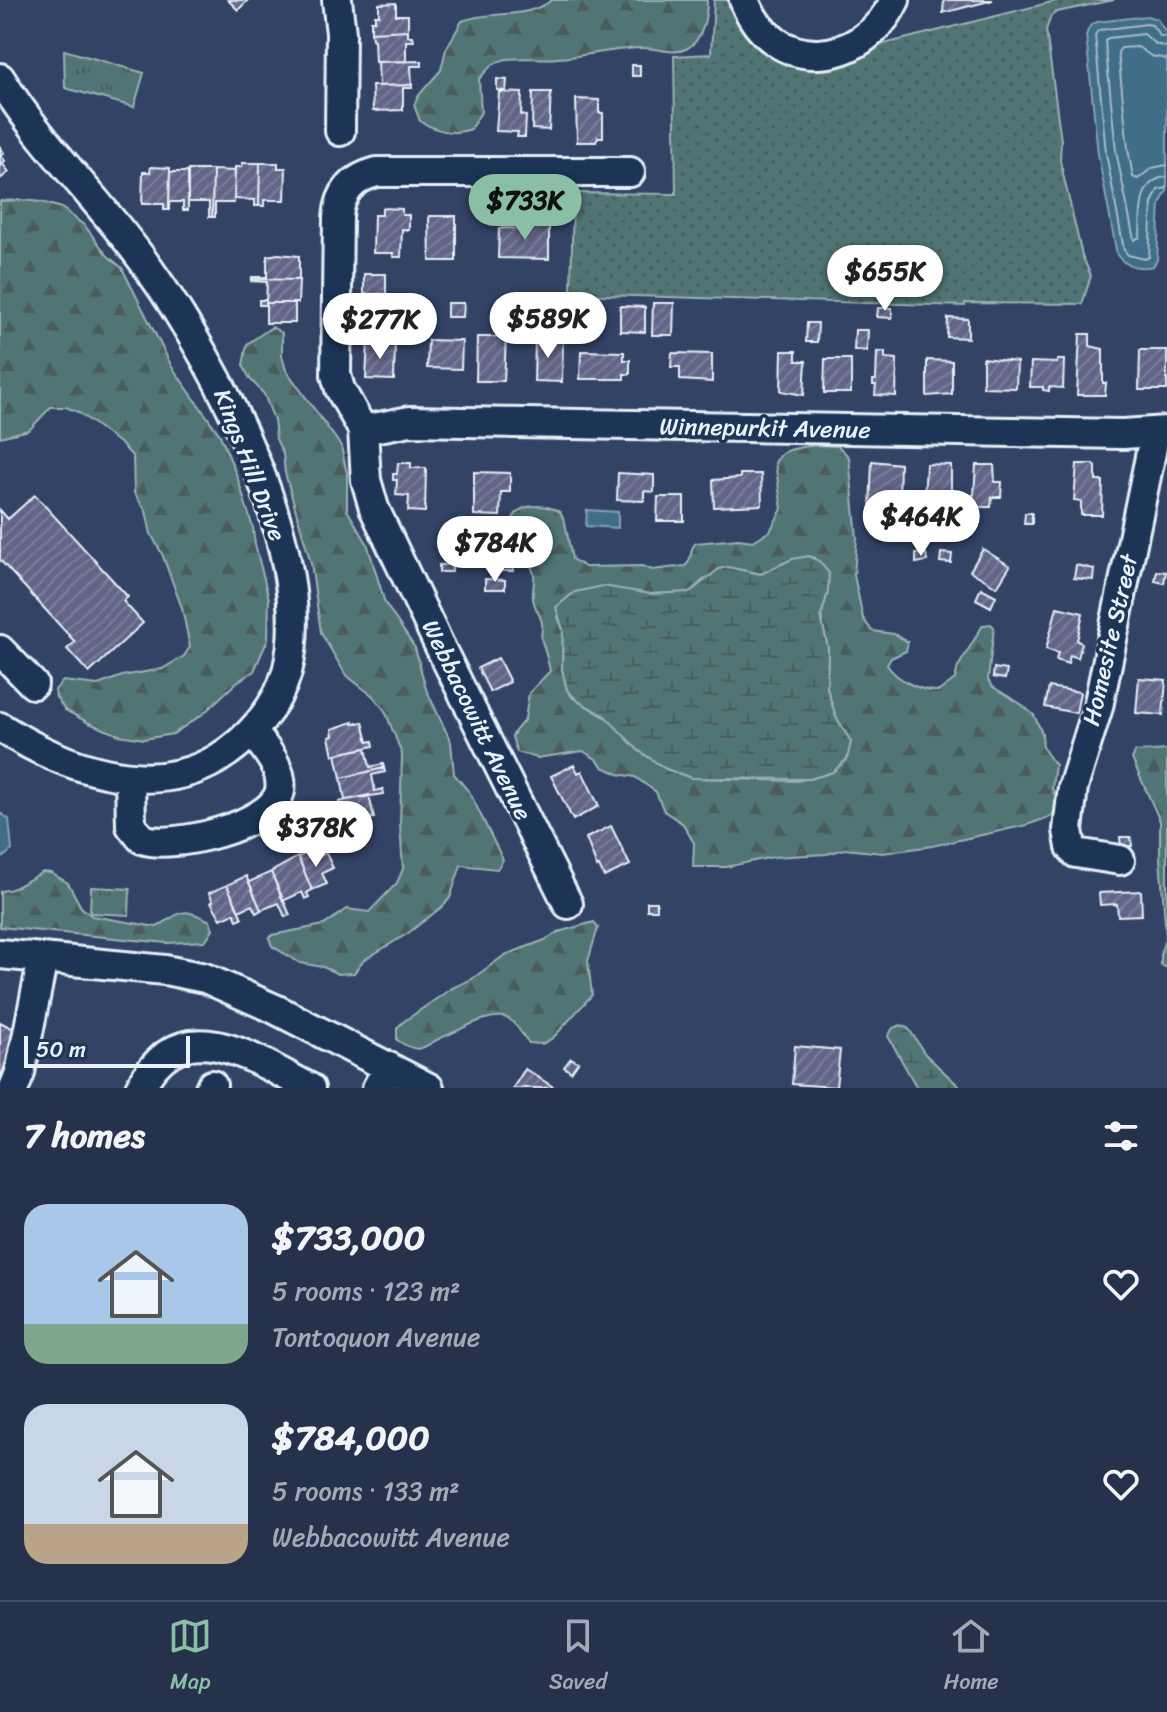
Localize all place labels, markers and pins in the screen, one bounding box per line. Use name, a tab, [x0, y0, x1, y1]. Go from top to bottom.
pin: $733K	[469, 174, 581, 242]
pin: $655K	[829, 245, 941, 313]
pin: $589K	[492, 292, 604, 360]
pin: $277K	[324, 293, 436, 361]
pin: $464K	[865, 490, 977, 558]
pin: $784K	[439, 516, 551, 584]
pin: $378K	[260, 801, 372, 869]

